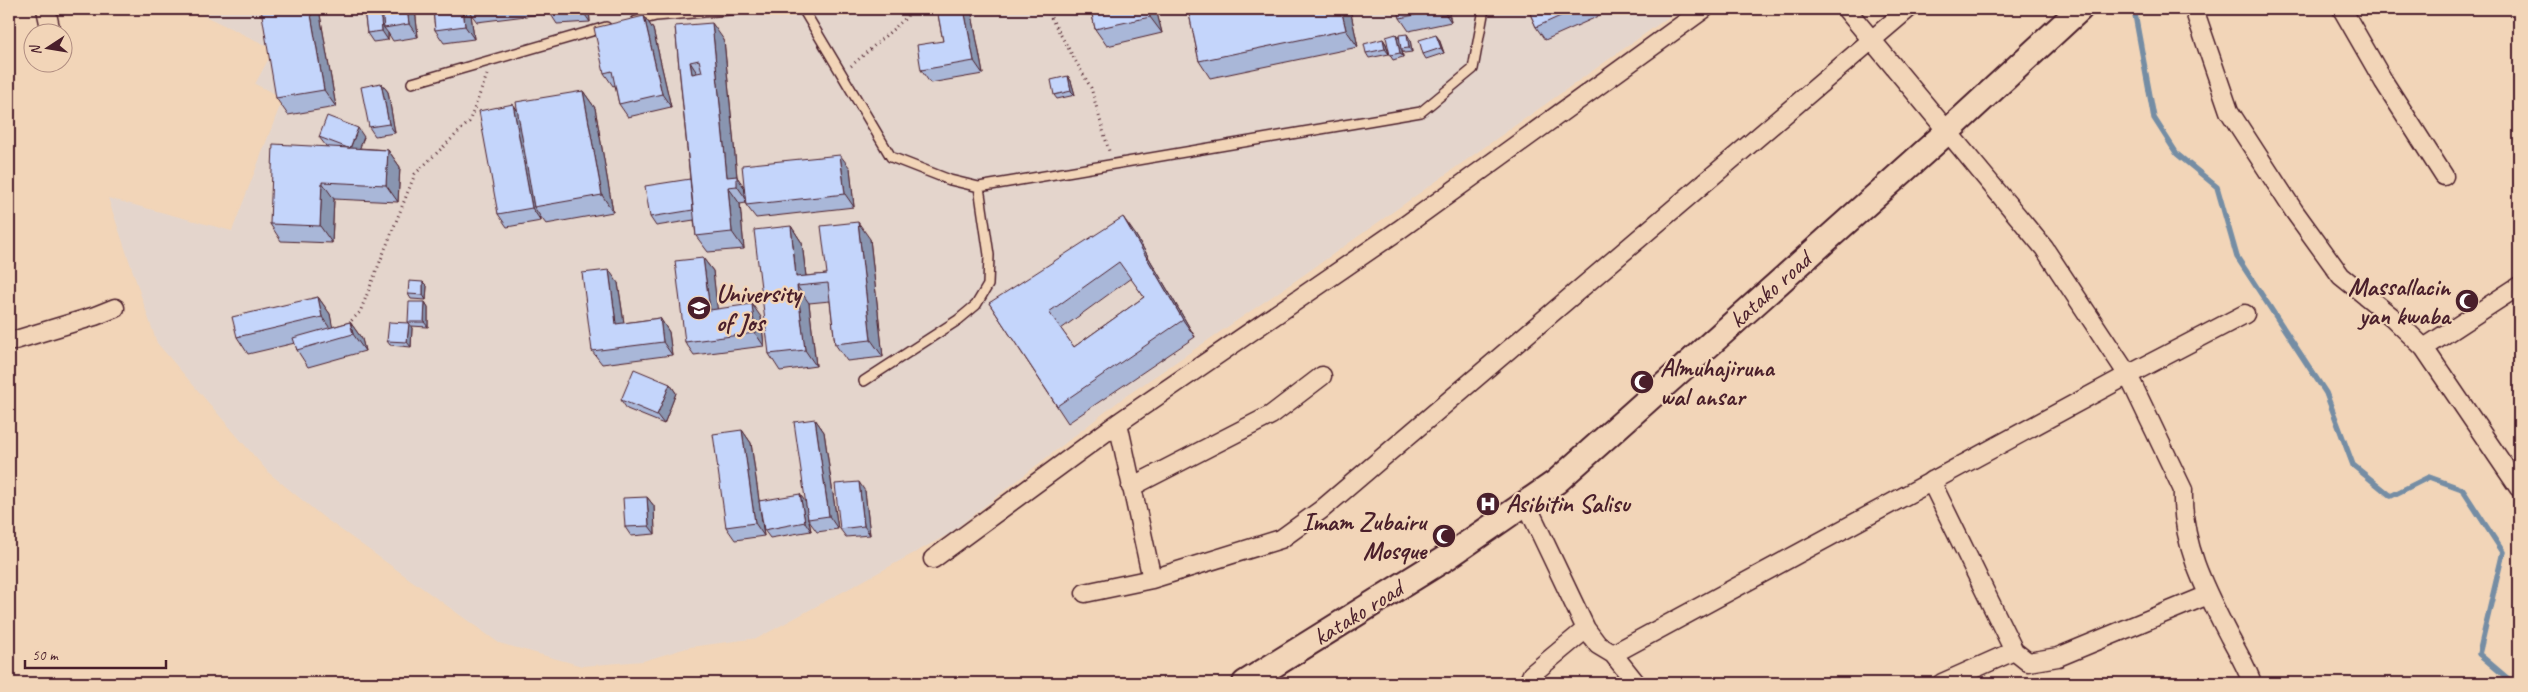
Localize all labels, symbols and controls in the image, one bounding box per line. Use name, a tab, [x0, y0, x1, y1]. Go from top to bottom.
north arrow	[22, 22, 72, 72]
text: N	[26, 42, 45, 57]
street label: katako road	[1722, 242, 1821, 335]
place label: Massallacin yan kwaba	[2348, 271, 2453, 332]
place label: University of Jos	[716, 278, 803, 339]
mosque icon: Massallacin yan kwaba	[2454, 288, 2480, 314]
school or university icon: University of Jos	[686, 295, 712, 321]
place label: Almuhajiruna wal ansar	[1660, 352, 1776, 413]
mosque icon: Almuhajiruna wal ansar	[1629, 369, 1655, 395]
place label: Asibitin Salisu	[1506, 488, 1632, 520]
hospital icon: Asibitin Salisu	[1475, 491, 1501, 517]
place label: Imam Zubairu Mosque	[1302, 506, 1429, 567]
mosque icon: Imam Zubairu Mosque	[1431, 523, 1457, 549]
street label: katako road	[1307, 571, 1412, 653]
scale bar	[25, 637, 166, 669]
text: 50 m	[32, 646, 59, 665]

